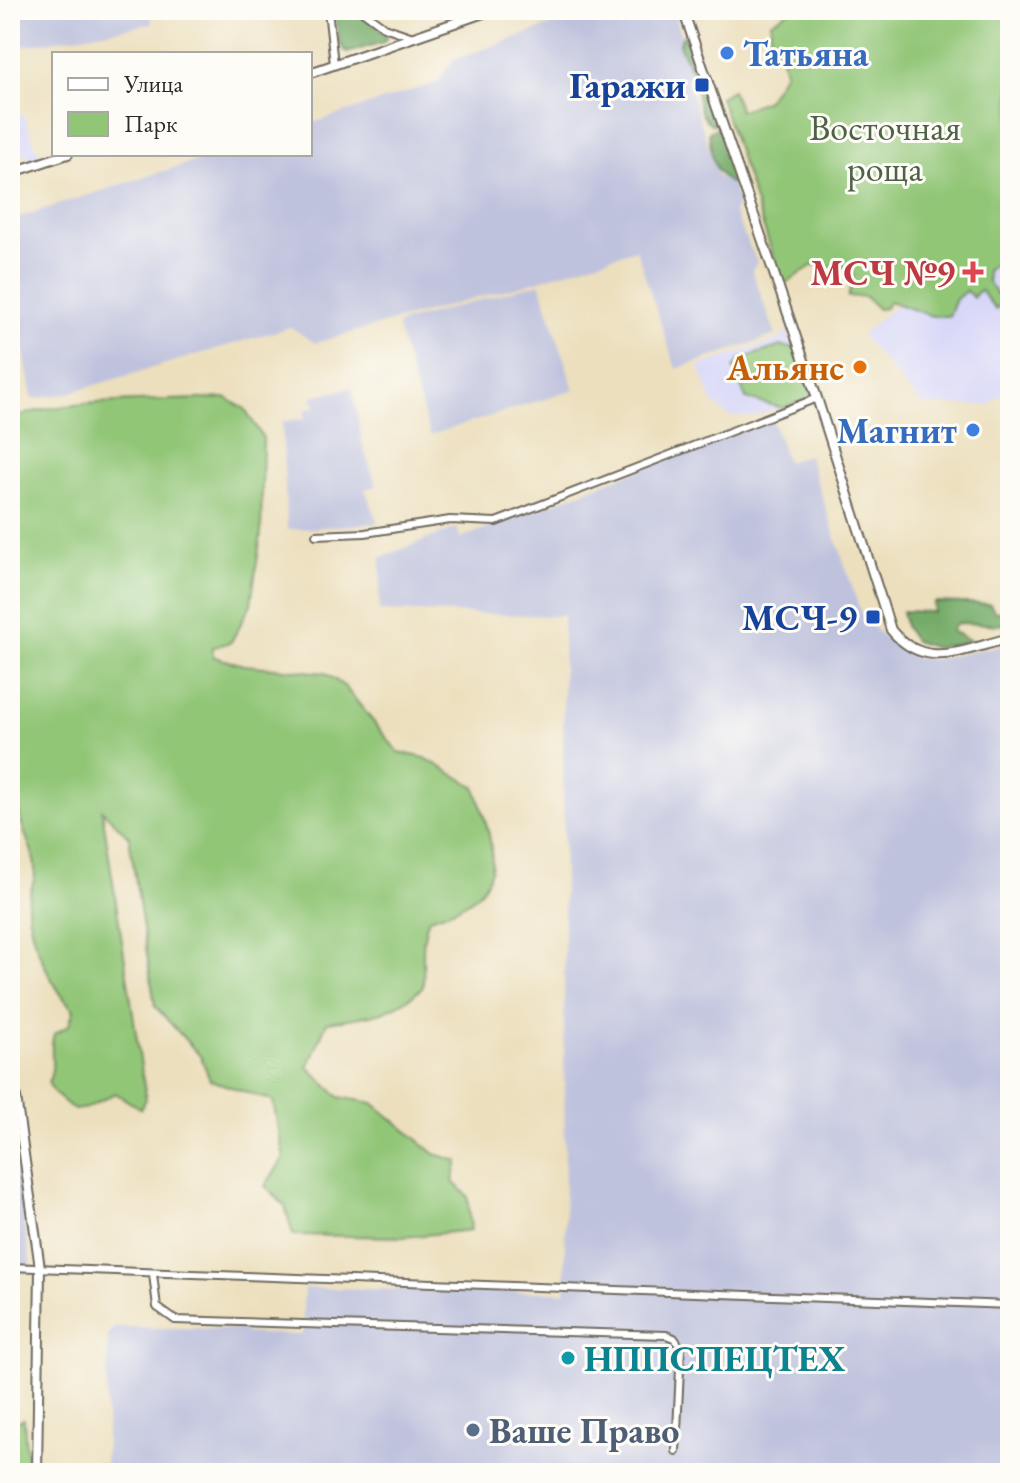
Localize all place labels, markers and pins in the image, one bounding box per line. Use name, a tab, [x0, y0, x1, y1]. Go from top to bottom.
place label: Татьяна	[743, 30, 869, 77]
marker: Татьяна	[718, 44, 736, 62]
place label: Гаражи	[569, 62, 686, 109]
marker: Гаражи	[693, 76, 711, 94]
place label: МСЧ №9	[810, 249, 955, 296]
marker: МСЧ №9	[962, 261, 984, 283]
place label: Альянс	[725, 344, 844, 391]
marker: Альянс	[851, 358, 869, 376]
place label: Магнит	[837, 407, 957, 454]
marker: Магнит	[964, 421, 982, 439]
place label: МСЧ-9	[742, 594, 857, 641]
marker: МСЧ-9	[864, 608, 882, 626]
place label: НППСПЕЦТЕХ	[584, 1335, 845, 1382]
marker: НППСПЕЦТЕХ	[559, 1349, 577, 1367]
place label: Ваше Право	[489, 1407, 679, 1454]
marker: Ваше Право	[464, 1421, 482, 1439]

